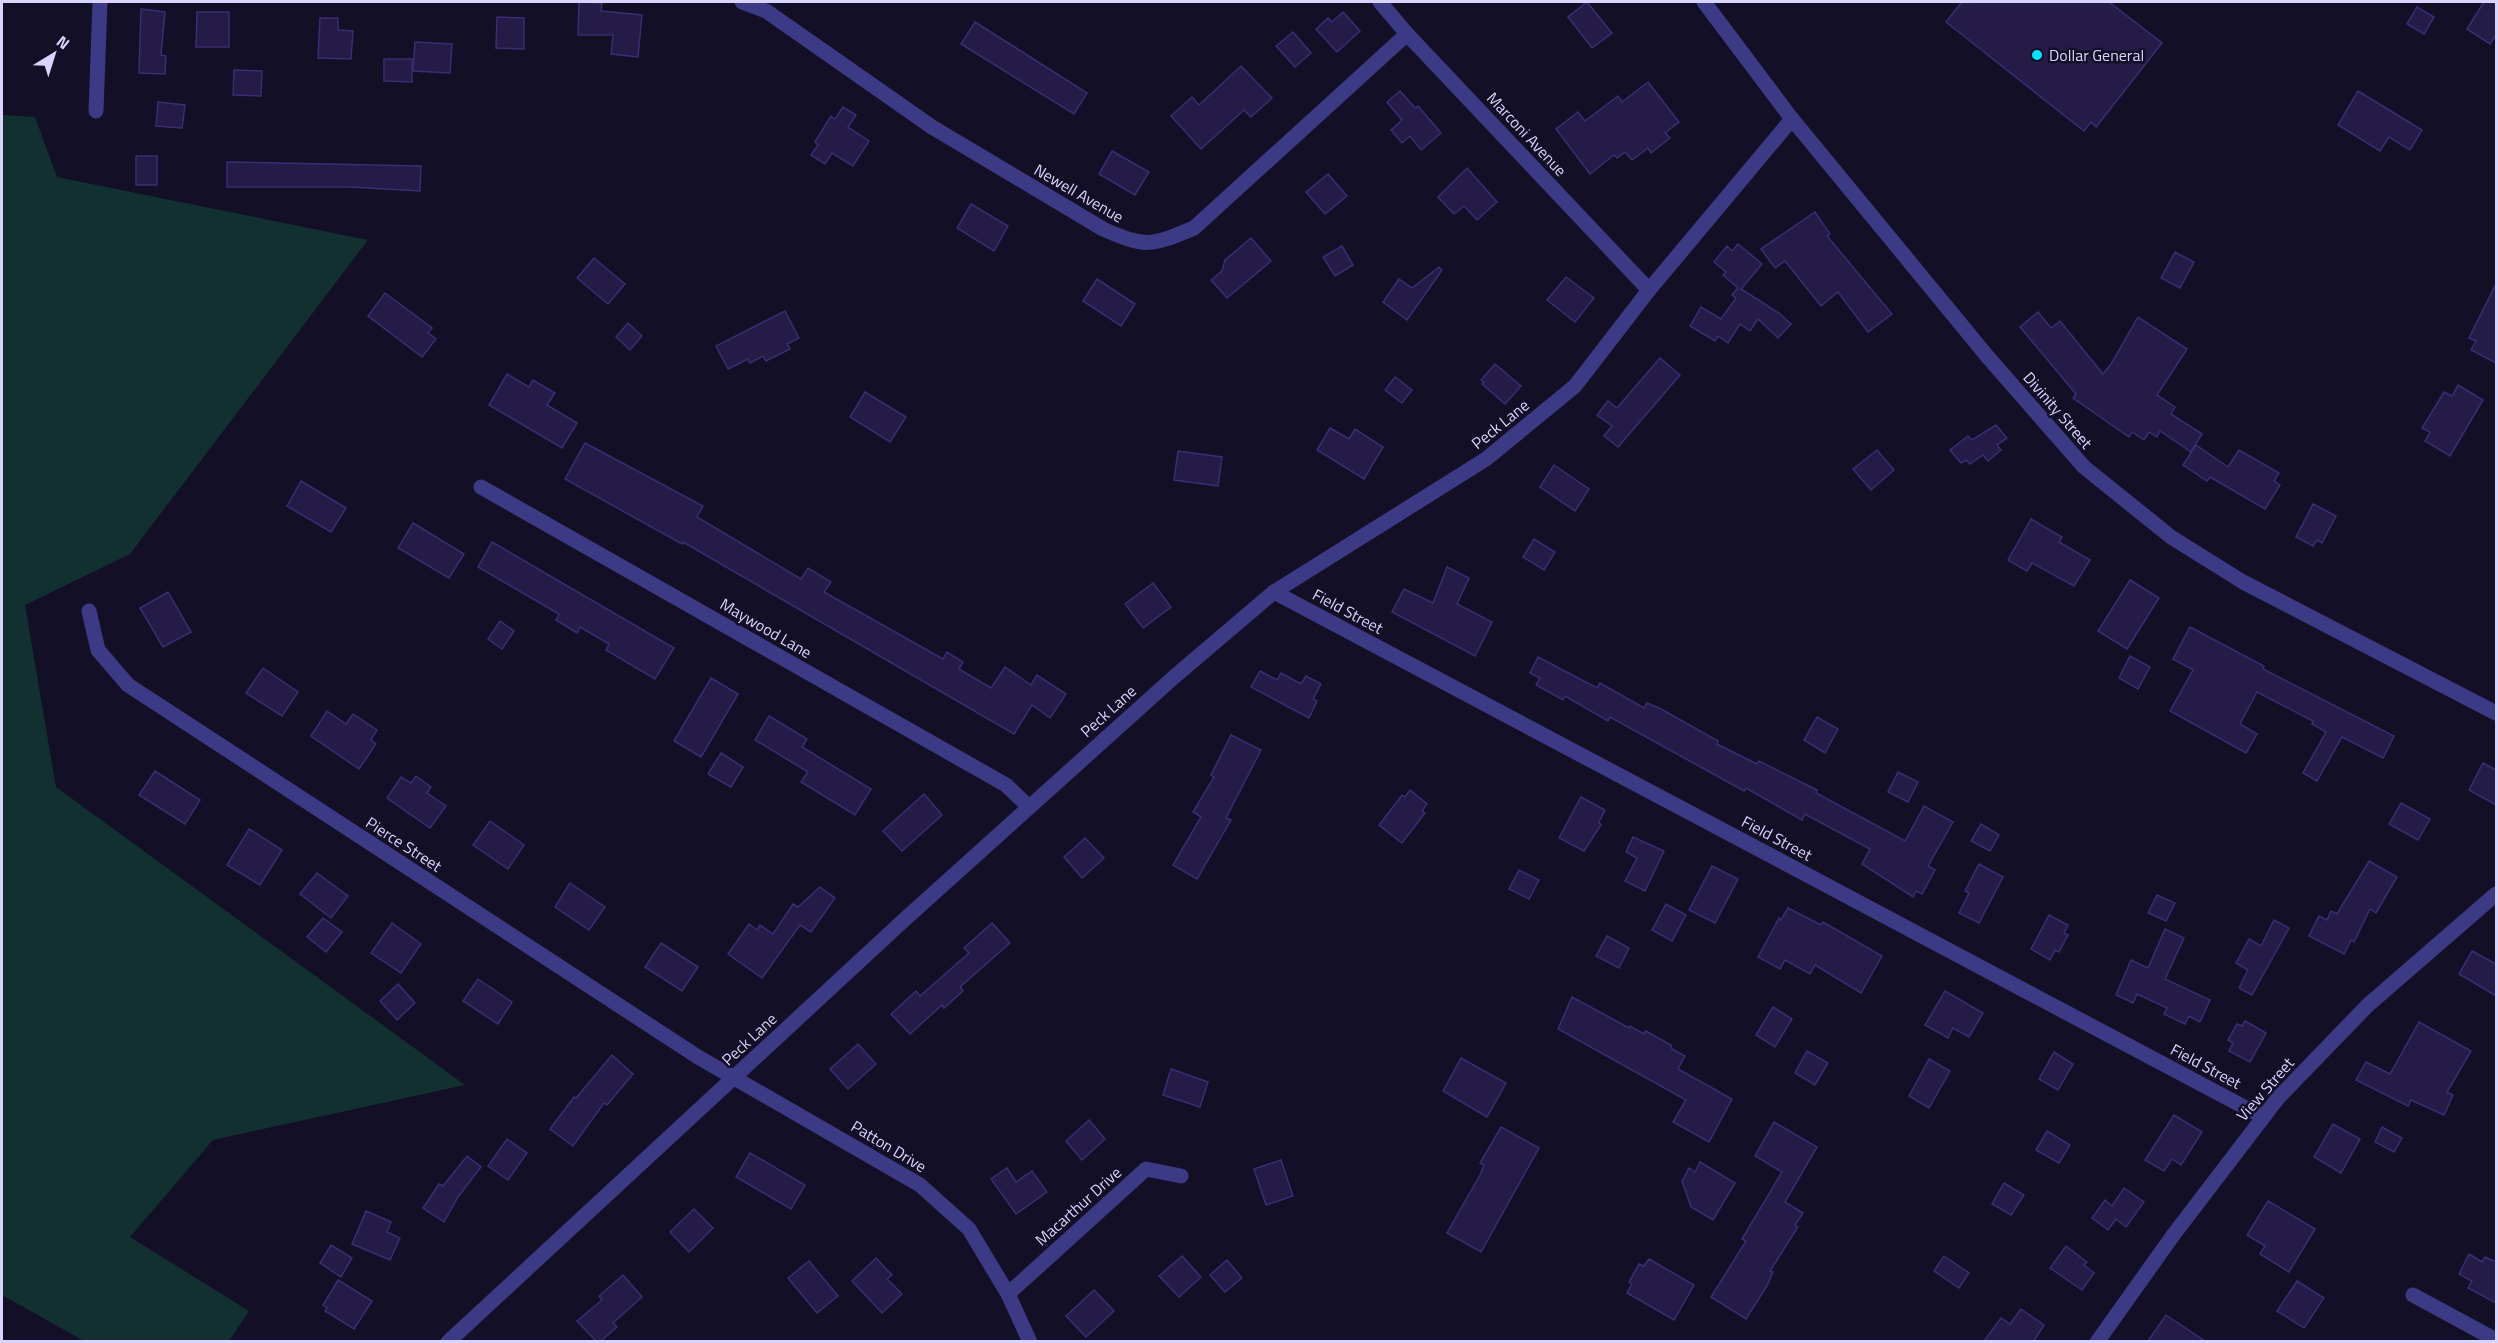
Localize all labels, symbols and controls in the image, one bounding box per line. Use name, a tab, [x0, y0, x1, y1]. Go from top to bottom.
north arrow	[24, 24, 84, 84]
text: N	[51, 29, 75, 55]
place label: Dollar General	[2049, 43, 2144, 67]
marker: Dollar General	[2030, 48, 2044, 62]
street label: Marconi Avenue	[1481, 86, 1573, 182]
street label: Newell Avenue	[1030, 158, 1128, 228]
street label: Divinity Street	[2018, 366, 2099, 454]
street label: Peck Lane	[1466, 393, 1534, 455]
street label: Field Street	[1308, 582, 1388, 640]
street label: Maywood Lane	[716, 592, 816, 664]
street label: Peck Lane	[1075, 679, 1141, 743]
street label: Field Street	[1737, 809, 1817, 867]
street label: Pierce Street	[361, 810, 447, 878]
street label: Peck Lane	[716, 1007, 782, 1071]
street label: Field Street	[2166, 1037, 2246, 1095]
street label: View Street	[2230, 1051, 2300, 1126]
street label: Patton Drive	[847, 1114, 931, 1178]
street label: Macarthur Drive	[1030, 1161, 1126, 1251]

